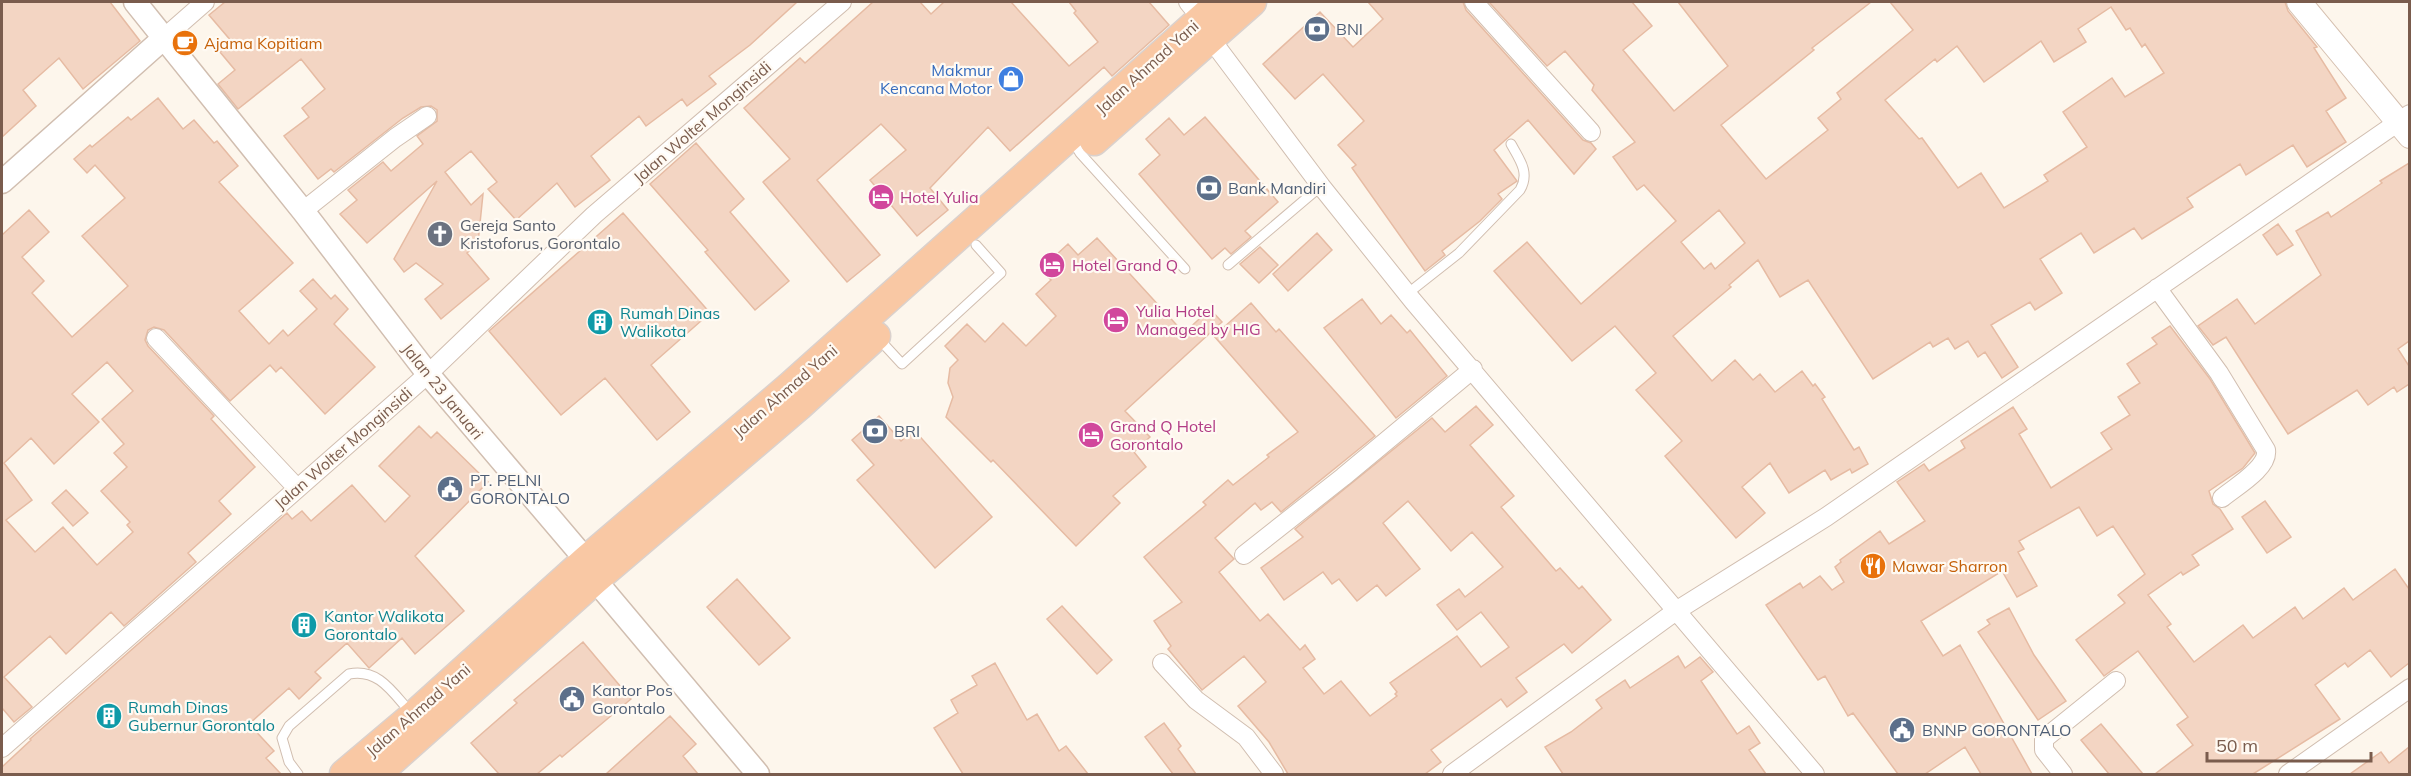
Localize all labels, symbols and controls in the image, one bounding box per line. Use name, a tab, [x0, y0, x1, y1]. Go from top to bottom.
bank icon: BNI	[1302, 14, 1332, 44]
street label: Jalan Ahmad Yani	[1091, 16, 1203, 118]
place label: BNI	[1336, 19, 1363, 39]
cafe icon: Ajama Kopitiam	[170, 28, 200, 58]
place label: Ajama Kopitiam	[204, 33, 323, 53]
street label: Jalan Wolter Monginsidi	[629, 57, 775, 187]
place label: Makmur Kencana Motor	[880, 60, 992, 98]
shop icon: Makmur Kencana Motor	[996, 64, 1026, 94]
bank icon: Bank Mandiri	[1194, 173, 1224, 203]
place label: Bank Mandiri	[1228, 178, 1326, 198]
hotel icon: Hotel Yulia	[866, 182, 896, 212]
place label: Hotel Yulia	[900, 187, 979, 207]
place label: Gereja Santo Kristoforus, Gorontalo	[460, 215, 620, 253]
church icon: Gereja Santo Kristoforus, Gorontalo	[425, 219, 455, 249]
hotel icon: Hotel Grand Q	[1037, 250, 1067, 280]
place label: Hotel Grand Q	[1072, 255, 1178, 275]
place label: Yulia Hotel Managed by HIG	[1135, 301, 1261, 339]
place label: Rumah Dinas Walikota	[620, 303, 720, 341]
hotel icon: Yulia Hotel Managed by HIG	[1101, 305, 1131, 335]
building icon: Rumah Dinas Walikota	[585, 307, 615, 337]
street label: Jalan 23 Januari	[398, 339, 488, 443]
street label: Jalan Ahmad Yani	[729, 340, 841, 442]
street label: Jalan Wolter Monginsidi	[270, 383, 416, 513]
bank icon: BRI	[860, 416, 890, 446]
place label: Grand Q Hotel Gorontalo	[1110, 416, 1216, 454]
hotel icon: Grand Q Hotel Gorontalo	[1076, 420, 1106, 450]
place label: BRI	[894, 421, 920, 441]
place label: PT. PELNI GORONTALO	[470, 470, 570, 508]
public building icon: PT. PELNI GORONTALO	[435, 474, 465, 504]
restaurant icon: Mawar Sharron	[1858, 551, 1888, 581]
place label: Mawar Sharron	[1892, 556, 2008, 576]
place label: Kantor Walikota Gorontalo	[324, 606, 444, 644]
building icon: Kantor Walikota Gorontalo	[289, 610, 319, 640]
street label: Jalan Ahmad Yani	[362, 659, 474, 761]
place label: Kantor Pos Gorontalo	[592, 680, 673, 718]
public building icon: Kantor Pos Gorontalo	[557, 684, 587, 714]
place label: Rumah Dinas Gubernur Gorontalo	[128, 697, 275, 735]
building icon: Rumah Dinas Gubernur Gorontalo	[94, 701, 124, 731]
public building icon: BNNP GORONTALO	[1887, 715, 1917, 745]
place label: BNNP GORONTALO	[1922, 720, 2071, 740]
scale bar	[2207, 725, 2370, 763]
text: 50 m	[2216, 734, 2258, 757]

